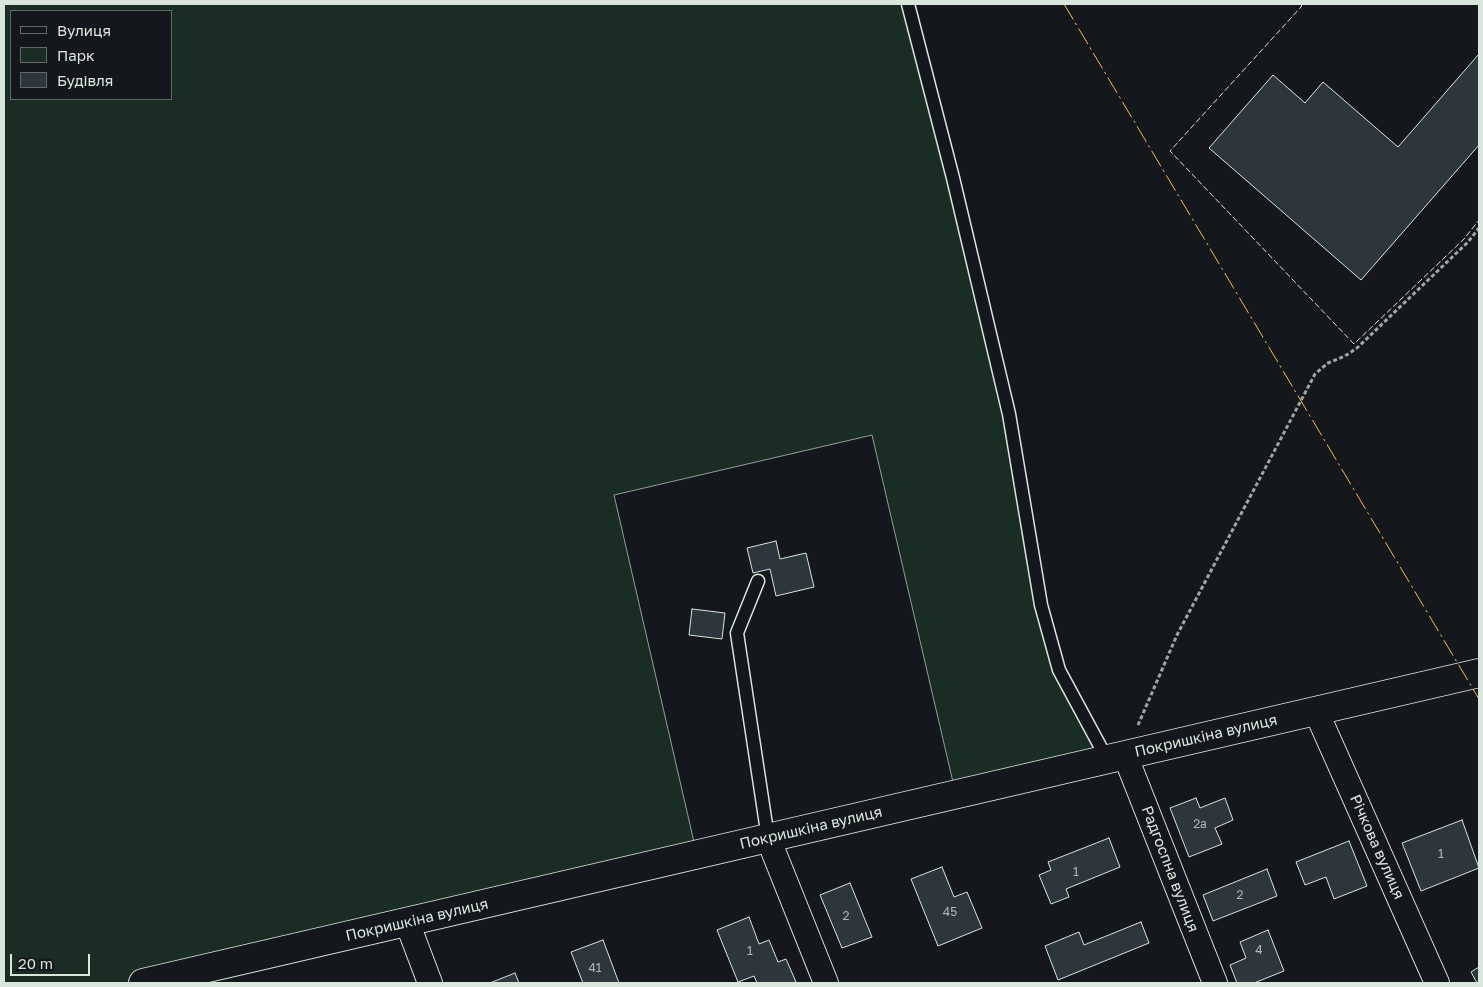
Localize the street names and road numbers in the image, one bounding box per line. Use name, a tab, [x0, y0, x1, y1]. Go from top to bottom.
street label: Покришкіна вулиця	[1133, 711, 1279, 761]
street label: Річкова вулиця	[1346, 792, 1408, 902]
street label: Покришкіна вулиця	[738, 803, 884, 853]
street label: Радгоспна вулиця	[1138, 803, 1202, 935]
street label: Покришкіна вулиця	[344, 895, 490, 945]

